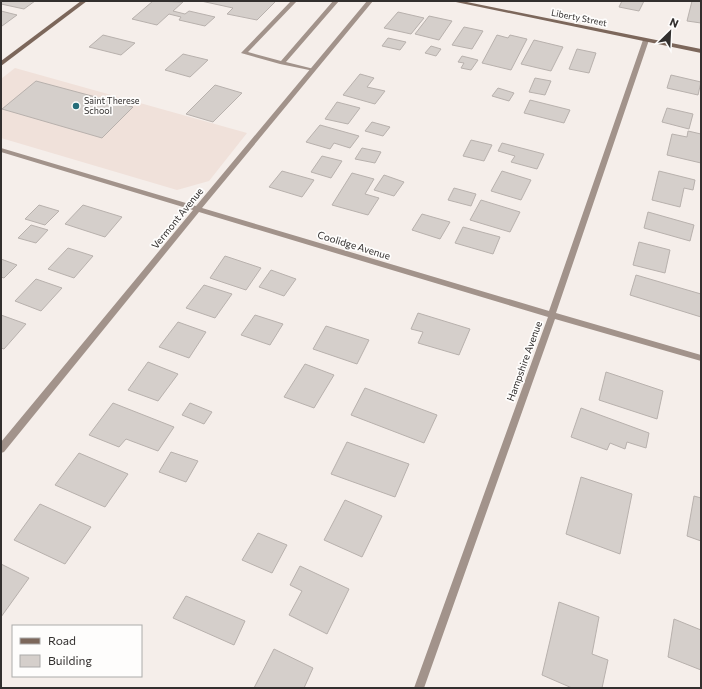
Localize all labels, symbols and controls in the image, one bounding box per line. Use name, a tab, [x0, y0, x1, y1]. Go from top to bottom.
street label: Liberty Street	[550, 7, 608, 28]
north arrow	[650, 12, 690, 52]
text: N	[668, 15, 681, 30]
place label: Saint Therese School	[84, 95, 140, 116]
marker: Saint Therese School	[71, 101, 81, 111]
street label: Vermont Avenue	[149, 185, 205, 251]
street label: Coolidge Avenue	[316, 228, 392, 262]
street label: Hampshire Avenue	[504, 319, 544, 403]
legend	[12, 625, 142, 677]
text: Road	[48, 633, 76, 647]
text: Building	[48, 653, 92, 667]

